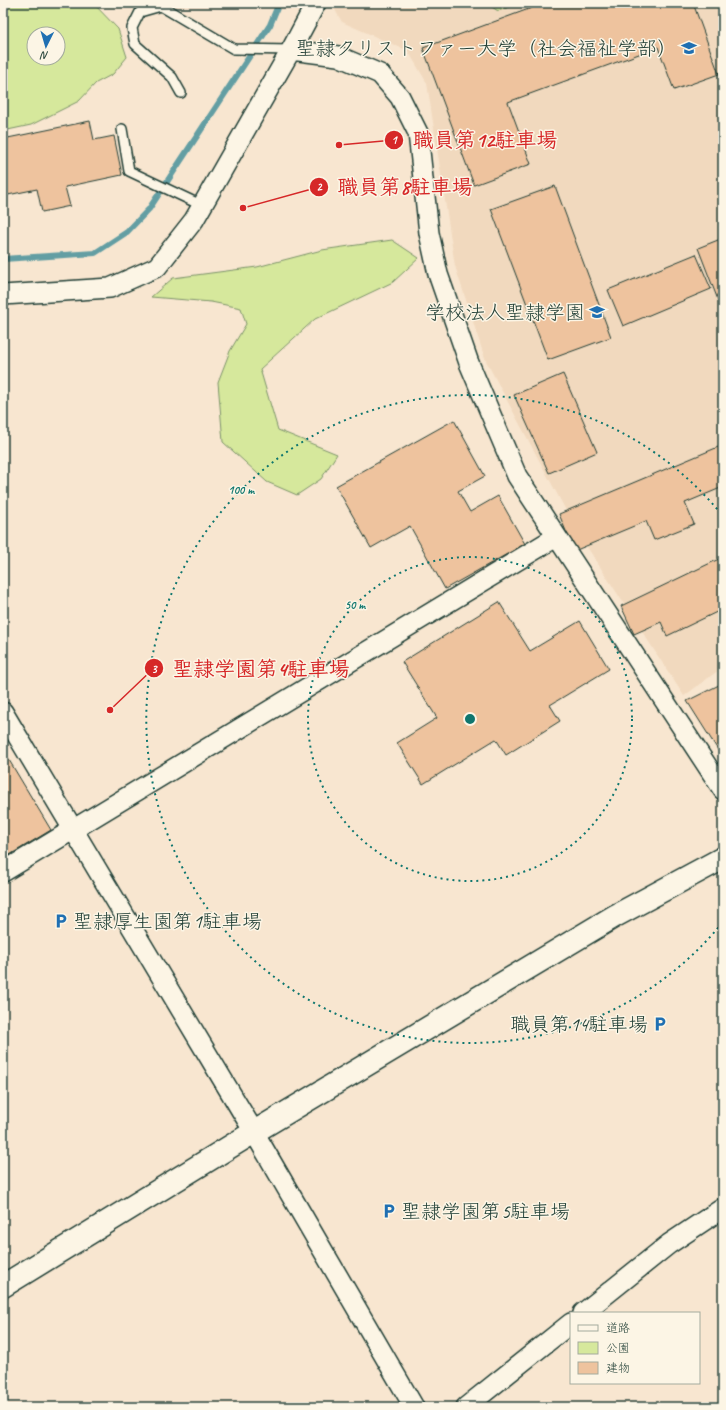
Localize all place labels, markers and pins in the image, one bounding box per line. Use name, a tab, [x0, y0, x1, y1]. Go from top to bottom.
place label: 聖隷クリストファー大学（社会福祉学部）	[295, 36, 677, 61]
school or university icon: 聖隷クリストファー大学（社会福祉学部）	[680, 39, 698, 57]
callout: 職員第12駐車場	[384, 124, 565, 157]
callout: 職員第8駐車場	[309, 171, 480, 204]
place label: 学校法人聖隷学園	[425, 300, 585, 325]
school or university icon: 学校法人聖隷学園	[588, 303, 606, 321]
callout: 聖隷学園第4駐車場	[144, 652, 358, 685]
centre of rings	[463, 712, 477, 726]
place label: 聖隷厚生園第1駐車場	[73, 909, 262, 934]
parking icon: 聖隷厚生園第1駐車場	[52, 912, 70, 930]
place label: 職員第14駐車場	[510, 1012, 648, 1037]
parking icon: 職員第14駐車場	[651, 1015, 669, 1033]
place label: 聖隷学園第5駐車場	[401, 1199, 570, 1224]
parking icon: 聖隷学園第5駐車場	[380, 1202, 398, 1220]

